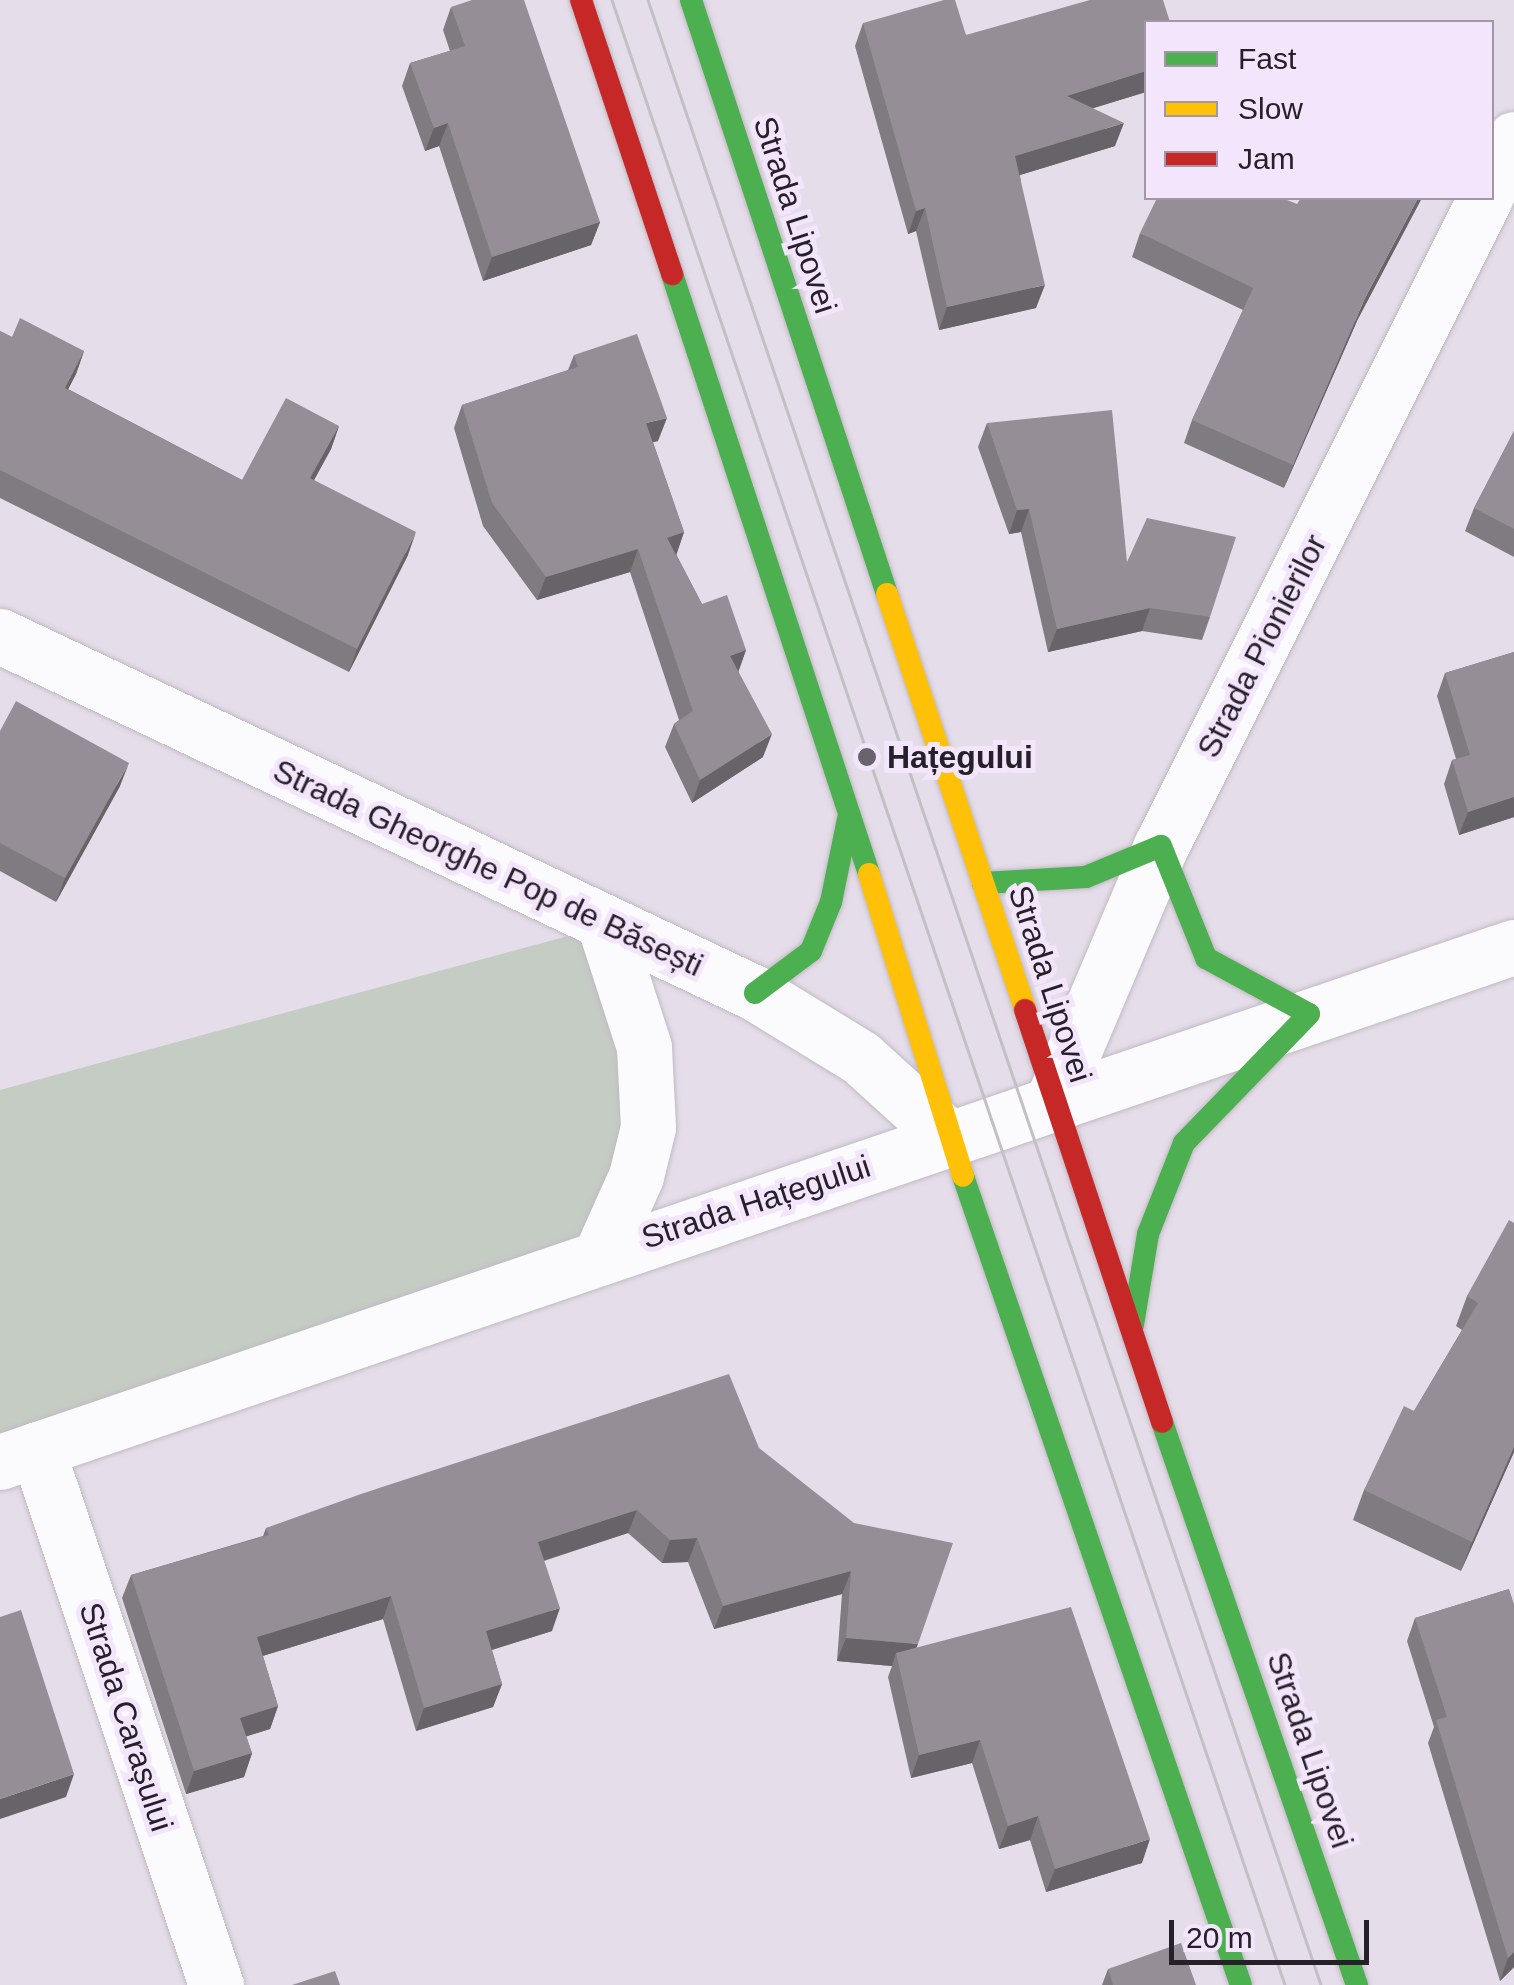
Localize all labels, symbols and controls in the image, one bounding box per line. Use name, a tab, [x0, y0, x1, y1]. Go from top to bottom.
legend	[1144, 20, 1494, 200]
text: Fast	[1238, 42, 1296, 75]
text: Slow	[1238, 92, 1303, 125]
street label: Strada Lipovei	[745, 112, 845, 318]
text: Jam	[1238, 142, 1295, 175]
street label: Strada Pionierilor	[1189, 528, 1335, 764]
place label: Hațegului	[887, 738, 1033, 776]
marker: Hațegului	[856, 746, 878, 768]
street label: Strada Gheorghe Pop de Băsești	[267, 751, 709, 985]
street label: Strada Lipovei	[1000, 881, 1100, 1087]
street label: Strada Hațegului	[637, 1147, 875, 1257]
street label: Strada Carașului	[71, 1598, 181, 1836]
street label: Strada Lipovei	[1259, 1647, 1361, 1853]
scale bar	[1174, 1900, 1374, 1962]
text: 20 m	[1186, 1921, 1253, 1954]

